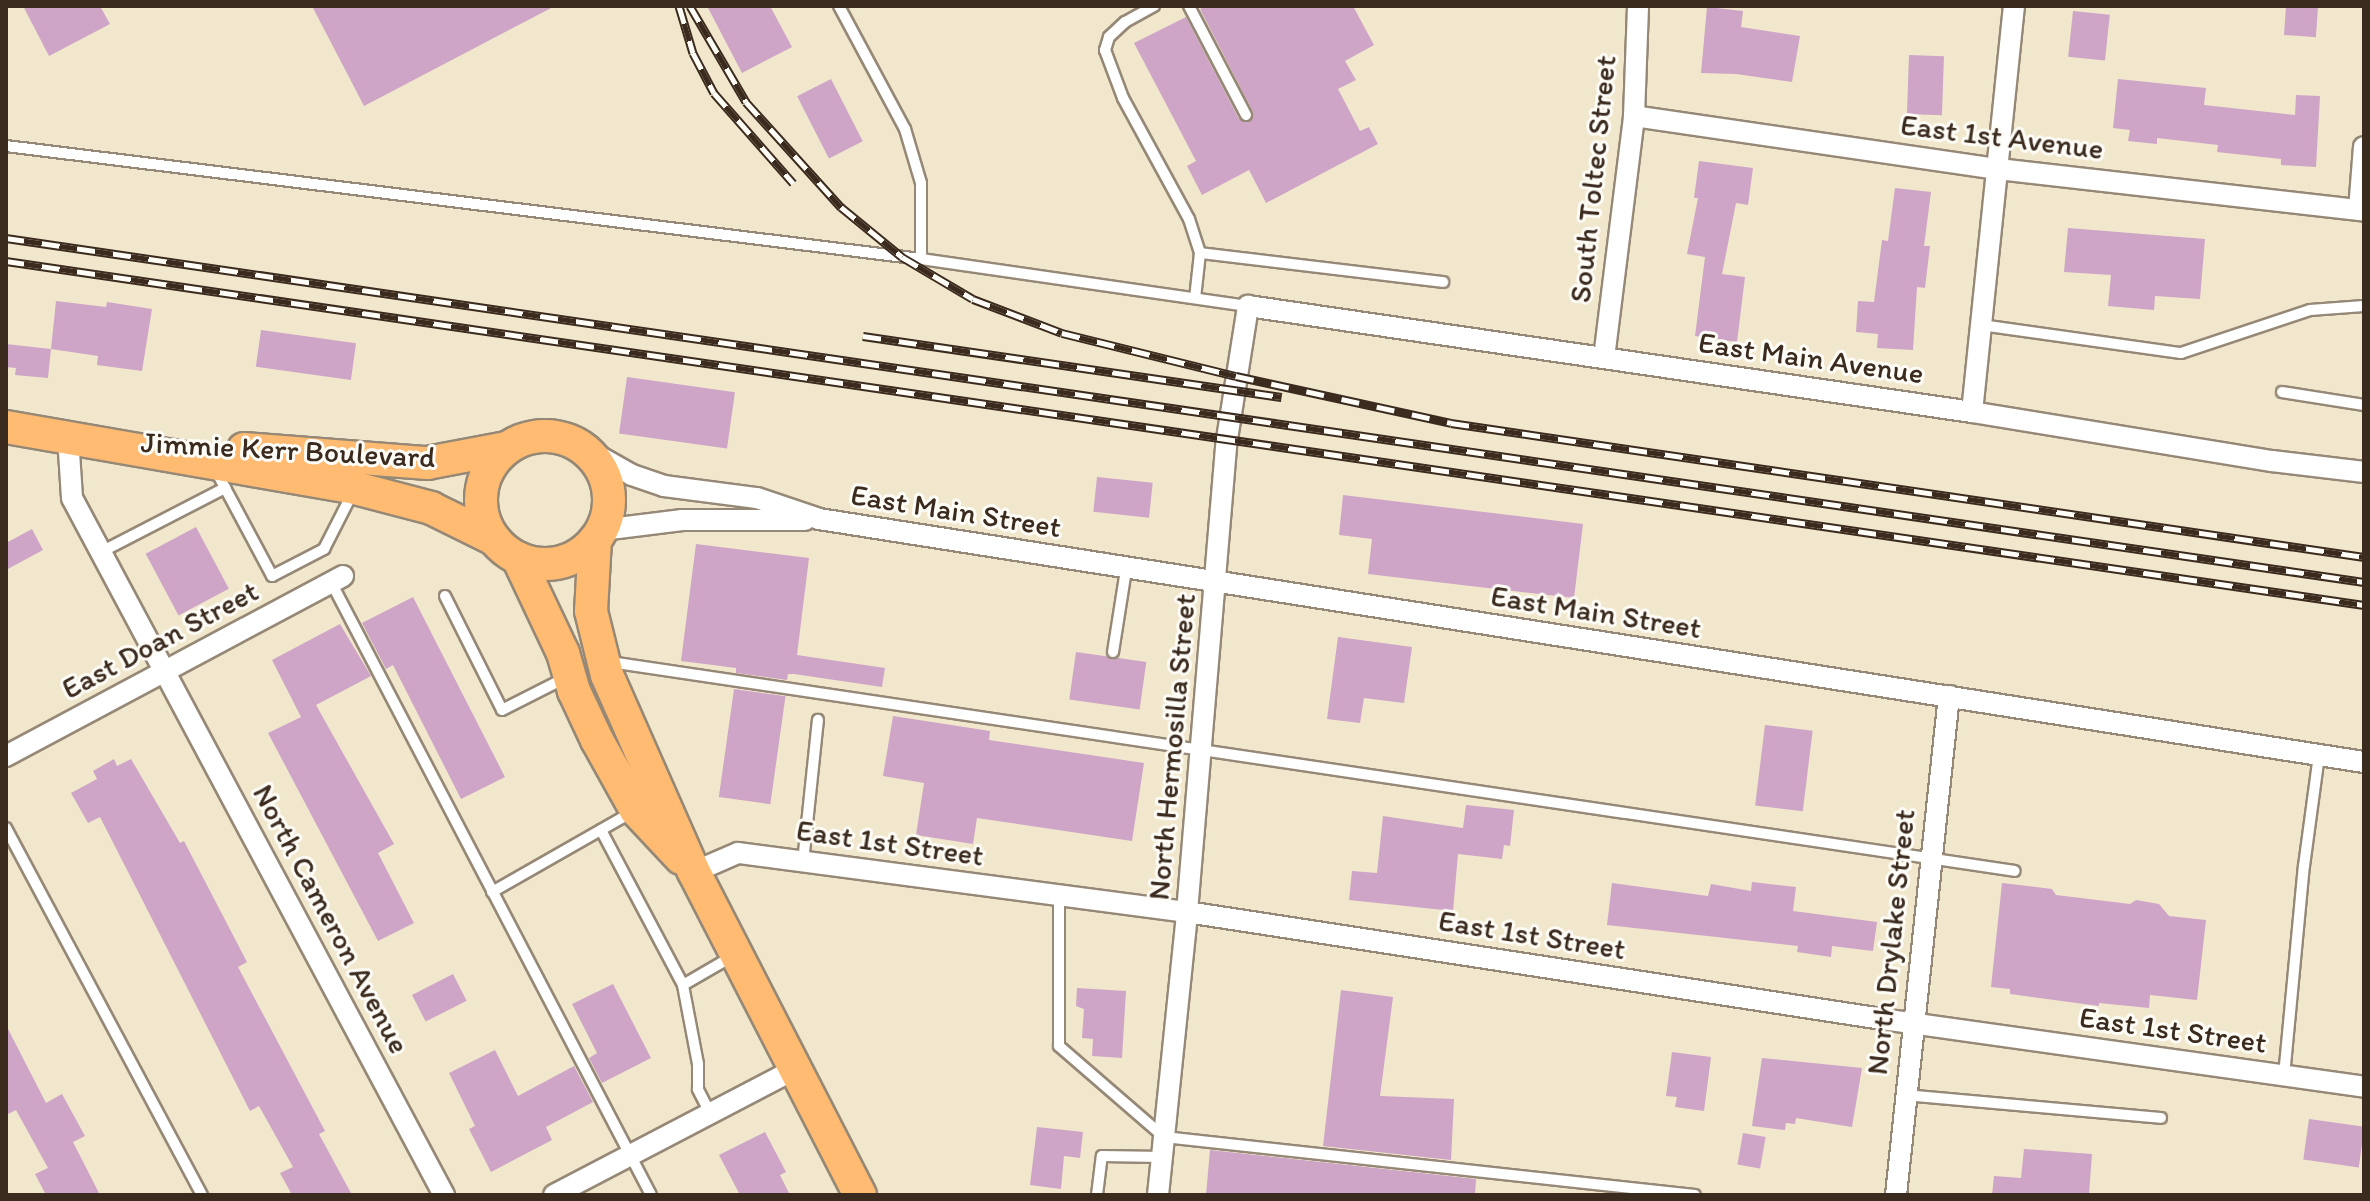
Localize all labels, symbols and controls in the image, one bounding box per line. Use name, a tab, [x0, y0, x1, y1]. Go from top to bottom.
street label: South Toltec Street	[1562, 55, 1624, 303]
street label: East 1st Avenue	[1899, 107, 2105, 167]
street label: East Main Avenue	[1696, 324, 1926, 392]
street label: Jimmie Kerr Boulevard	[139, 424, 437, 476]
street label: East Main Street	[848, 477, 1064, 545]
street label: East Doan Street	[56, 573, 264, 707]
street label: East Main Street	[1488, 578, 1704, 646]
street label: North Hermosilla Street	[1141, 592, 1203, 902]
street label: North Cameron Avenue	[245, 778, 417, 1060]
street label: North Drylake Street	[1859, 807, 1923, 1077]
street label: East 1st Street	[794, 812, 986, 874]
street label: East 1st Street	[1436, 903, 1628, 967]
street label: East 1st Street	[2077, 999, 2269, 1061]

